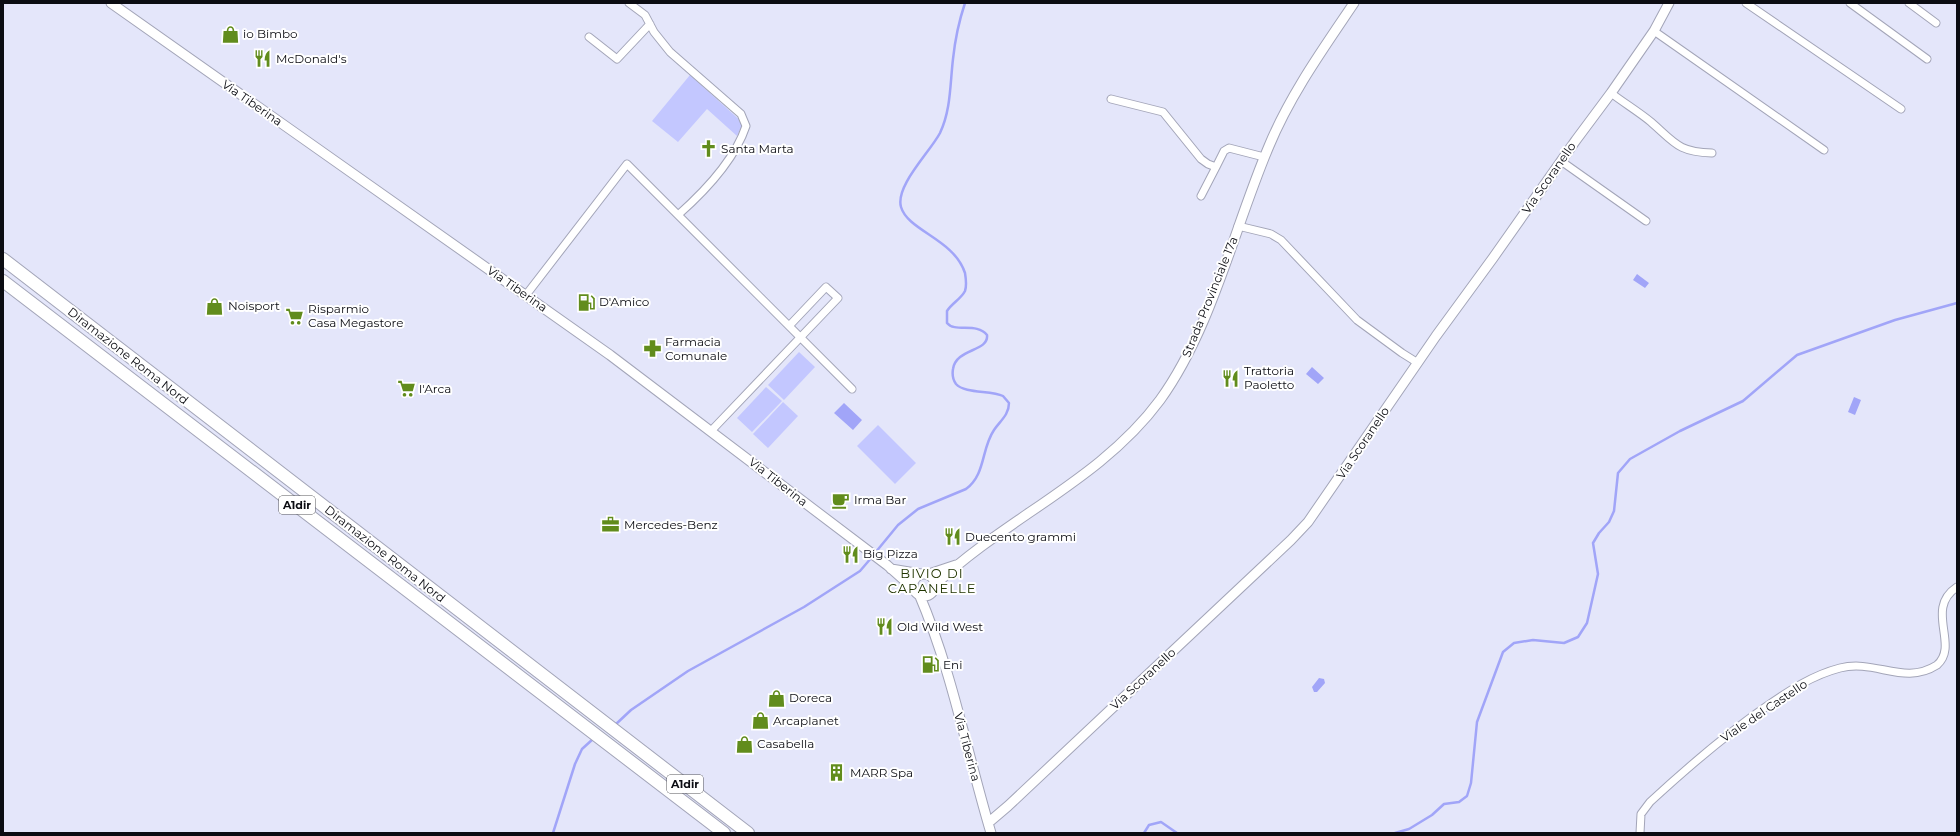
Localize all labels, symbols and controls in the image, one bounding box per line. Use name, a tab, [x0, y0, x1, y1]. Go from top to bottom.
shop icon: io Bimbo	[220, 24, 240, 44]
place label: io Bimbo	[243, 26, 298, 41]
restaurant icon: McDonald's	[253, 49, 273, 69]
place label: McDonald's	[276, 51, 347, 66]
street label: Via Tiberina	[219, 76, 285, 129]
church icon: Santa Marta	[698, 139, 718, 159]
street label: Via Scoranello	[1518, 139, 1579, 216]
place label: Santa Marta	[721, 141, 794, 156]
street label: Strada Provinciale 17a	[1178, 234, 1241, 359]
street label: Via Tiberina	[484, 262, 550, 315]
fuel station icon: D'Amico	[576, 292, 596, 312]
place label: D'Amico	[599, 294, 649, 309]
shop icon: Noisport	[205, 296, 225, 316]
place label: Noisport	[228, 298, 280, 313]
place label: Risparmio Casa Megastore	[308, 301, 404, 330]
street label: Diramazione Roma Nord	[65, 304, 192, 407]
supermarket icon: Risparmio Casa Megastore	[285, 306, 305, 326]
place label: Farmacia Comunale	[665, 334, 727, 363]
pharmacy icon: Farmacia Comunale	[642, 339, 662, 359]
place label: Trattoria Paoletto	[1244, 363, 1294, 392]
restaurant icon: Trattoria Paoletto	[1221, 368, 1241, 388]
supermarket icon: l'Arca	[396, 379, 416, 399]
place label: l'Arca	[419, 381, 451, 396]
street label: Via Scoranello	[1333, 404, 1392, 482]
street label: Via Tiberina	[746, 454, 811, 509]
cafe icon: Irma Bar	[831, 490, 851, 510]
place label: Irma Bar	[854, 492, 906, 507]
road number: A1dir	[279, 496, 315, 514]
street label: Diramazione Roma Nord	[322, 502, 449, 605]
office icon: Mercedes-Benz	[601, 515, 621, 535]
place label: Mercedes-Benz	[624, 517, 718, 532]
restaurant icon: Duecento grammi	[942, 527, 962, 547]
place label: Duecento grammi	[965, 529, 1076, 544]
restaurant icon: Big Pizza	[840, 544, 860, 564]
place label: Big Pizza	[863, 546, 918, 561]
district label: BIVIO DI CAPANELLE	[888, 565, 976, 596]
restaurant icon: Old Wild West	[874, 617, 894, 637]
place label: Old Wild West	[897, 619, 983, 634]
street label: Via Scoranello	[1107, 645, 1178, 713]
fuel station icon: Eni	[920, 655, 940, 675]
place label: Eni	[943, 657, 962, 672]
street label: Viale del Castello	[1718, 676, 1810, 745]
shop icon: Doreca	[766, 688, 786, 708]
place label: Doreca	[789, 690, 832, 705]
shop icon: Arcaplanet	[750, 711, 770, 731]
street label: Via Tiberina	[951, 711, 984, 783]
place label: Arcaplanet	[773, 713, 839, 728]
shop icon: Casabella	[734, 734, 754, 754]
place label: Casabella	[757, 736, 814, 751]
building icon: MARR Spa	[827, 763, 847, 783]
place label: MARR Spa	[850, 765, 913, 780]
road number: A1dir	[667, 775, 703, 793]

